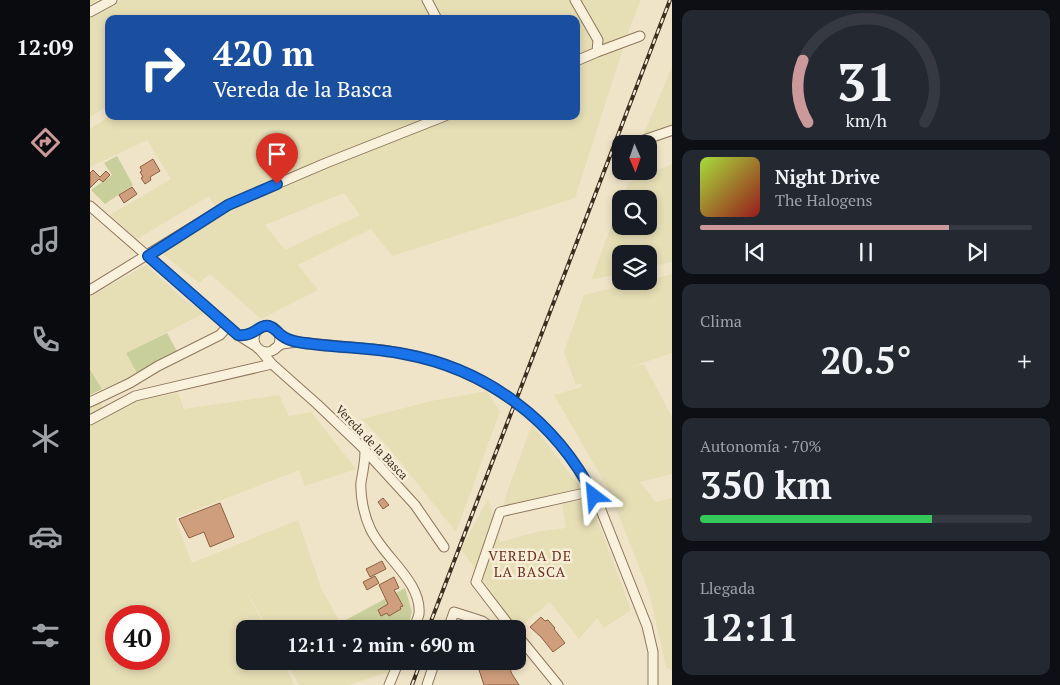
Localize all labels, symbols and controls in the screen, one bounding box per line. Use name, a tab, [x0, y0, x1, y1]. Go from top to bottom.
text: 420 m	[213, 30, 314, 76]
text: 12:09	[16, 32, 74, 61]
icon: right	[130, 35, 195, 100]
text: 31	[837, 47, 895, 116]
text: Vereda de la Basca	[213, 74, 393, 103]
text: km/h	[845, 108, 887, 132]
icon: directions	[28, 125, 63, 160]
pin	[256, 133, 298, 184]
north arrow	[612, 135, 658, 180]
map controls	[612, 135, 657, 290]
icon: arrive	[263, 140, 291, 168]
text: Night Drive	[775, 164, 880, 189]
text: The Halogens	[775, 189, 873, 211]
button: search	[612, 190, 657, 235]
icon: music	[28, 223, 63, 258]
icon: previous	[741, 238, 769, 266]
icon: pause	[852, 238, 880, 266]
icon: next	[963, 238, 991, 266]
button: layers	[612, 245, 657, 290]
text: Clima	[700, 310, 742, 332]
icon: phone	[28, 322, 63, 357]
text: 20.5°	[820, 335, 912, 385]
text: −	[700, 342, 715, 379]
text: +	[1017, 342, 1032, 379]
street label: Vereda de la Basca	[333, 402, 411, 482]
icon: climate	[28, 421, 63, 456]
text: Autonomía · 70%	[700, 435, 822, 457]
text: 350 km	[700, 460, 832, 510]
position arrow	[567, 469, 619, 521]
icon: car	[28, 519, 63, 554]
district label: VEREDA DE LA BASCA	[488, 546, 572, 581]
text: Llegada	[700, 577, 755, 599]
text: 12:11	[700, 602, 799, 652]
speed limit sign: 40	[105, 605, 170, 670]
icon: filters	[28, 618, 63, 653]
text: 12:11 · 2 min · 690 m	[287, 632, 475, 657]

